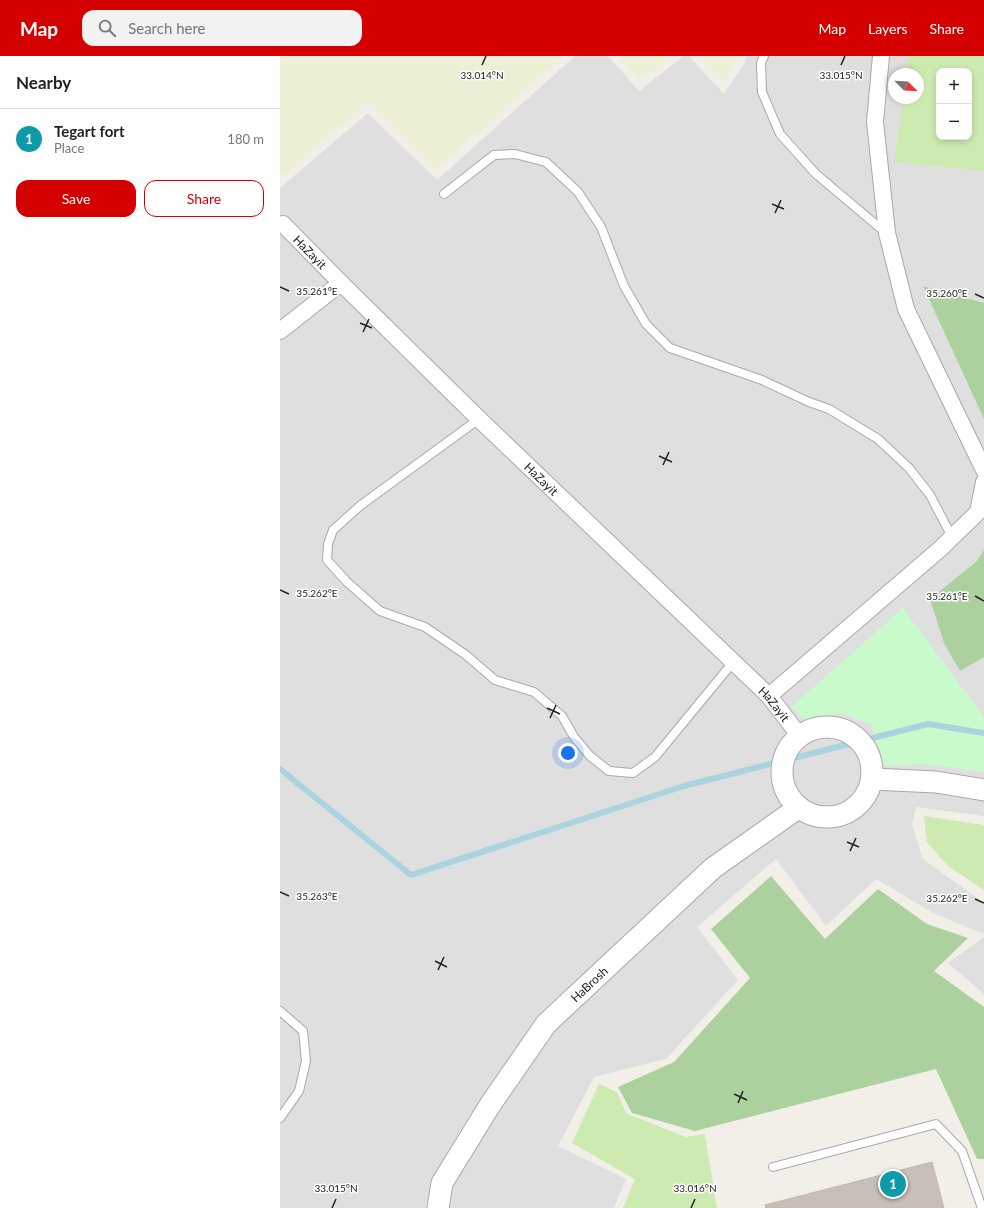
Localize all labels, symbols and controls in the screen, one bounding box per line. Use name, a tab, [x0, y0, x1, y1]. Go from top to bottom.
search box	[82, 10, 362, 46]
text: Map	[20, 17, 58, 40]
icon: search	[96, 17, 118, 39]
text: Search here	[128, 19, 206, 37]
text: Map	[818, 20, 846, 37]
text: Layers	[868, 20, 908, 37]
text: Share	[930, 20, 964, 37]
north arrow	[888, 68, 924, 104]
map controls	[936, 68, 972, 140]
button: +	[936, 68, 972, 104]
text: 33.014°N	[460, 69, 504, 81]
text: 33.015°N	[819, 69, 863, 81]
text: Nearby	[16, 72, 71, 93]
button: −	[936, 104, 972, 140]
text: Tegart fort	[54, 122, 125, 140]
text: 1	[25, 131, 33, 147]
text: 180 m	[227, 131, 264, 147]
text: Place	[54, 140, 84, 156]
button: Save	[16, 180, 136, 217]
button: Share	[144, 180, 264, 217]
street label: HaZayit	[291, 232, 331, 272]
text: 35.261°E	[296, 285, 338, 297]
text: 35.260°E	[926, 287, 968, 299]
street label: HaZayit	[521, 459, 562, 499]
text: 35.262°E	[296, 587, 338, 599]
text: 35.261°E	[926, 590, 968, 602]
street label: HaZayit	[756, 683, 794, 725]
your location	[558, 743, 578, 763]
text: 35.263°E	[296, 890, 338, 902]
text: 35.262°E	[926, 892, 968, 904]
street label: HaBrosh	[567, 963, 611, 1005]
pin: 1	[880, 1169, 906, 1199]
text: 33.015°N	[314, 1182, 358, 1194]
text: 33.016°N	[673, 1182, 717, 1194]

